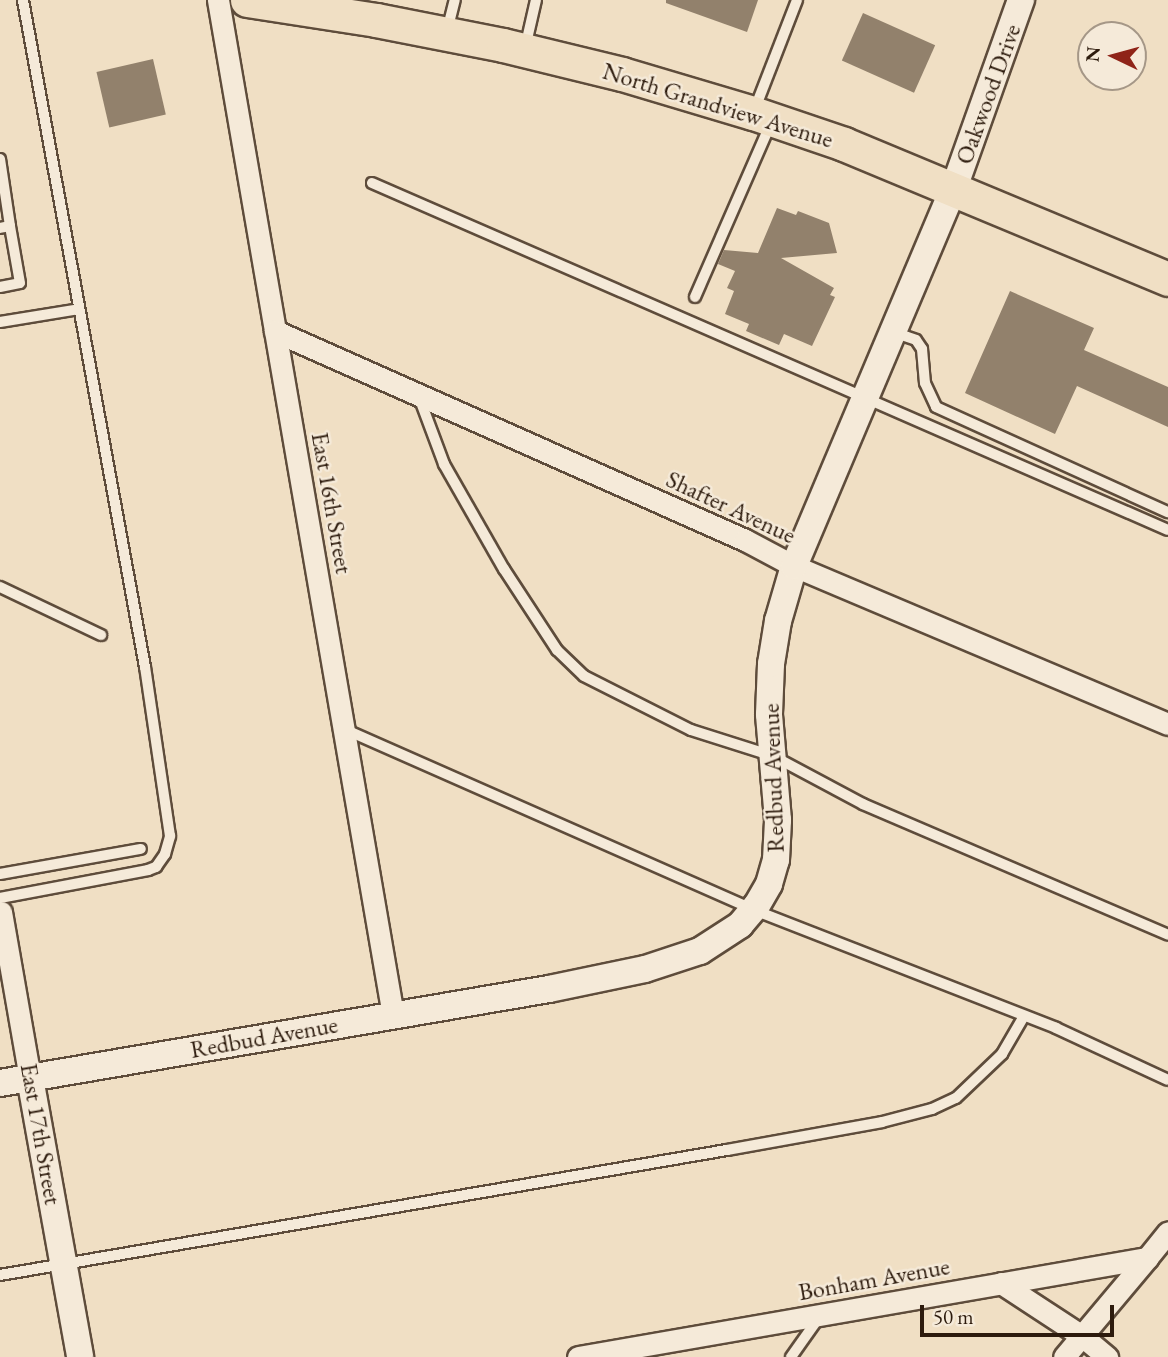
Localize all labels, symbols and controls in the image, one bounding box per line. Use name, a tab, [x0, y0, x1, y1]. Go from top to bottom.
street label: Oakwood Drive	[949, 20, 1027, 168]
north arrow	[1077, 21, 1147, 91]
text: N	[1079, 46, 1106, 63]
street label: North Grandview Avenue	[599, 56, 837, 154]
street label: East 16th Street	[305, 430, 359, 576]
street label: Shafter Avenue	[662, 465, 800, 549]
street label: Redbud Avenue	[756, 703, 790, 853]
street label: Redbud Avenue	[188, 1010, 340, 1064]
street label: East 17th Street	[14, 1061, 68, 1207]
street label: Bonham Avenue	[796, 1252, 952, 1306]
scale bar	[923, 1290, 1117, 1334]
text: 50 m	[933, 1303, 974, 1330]

